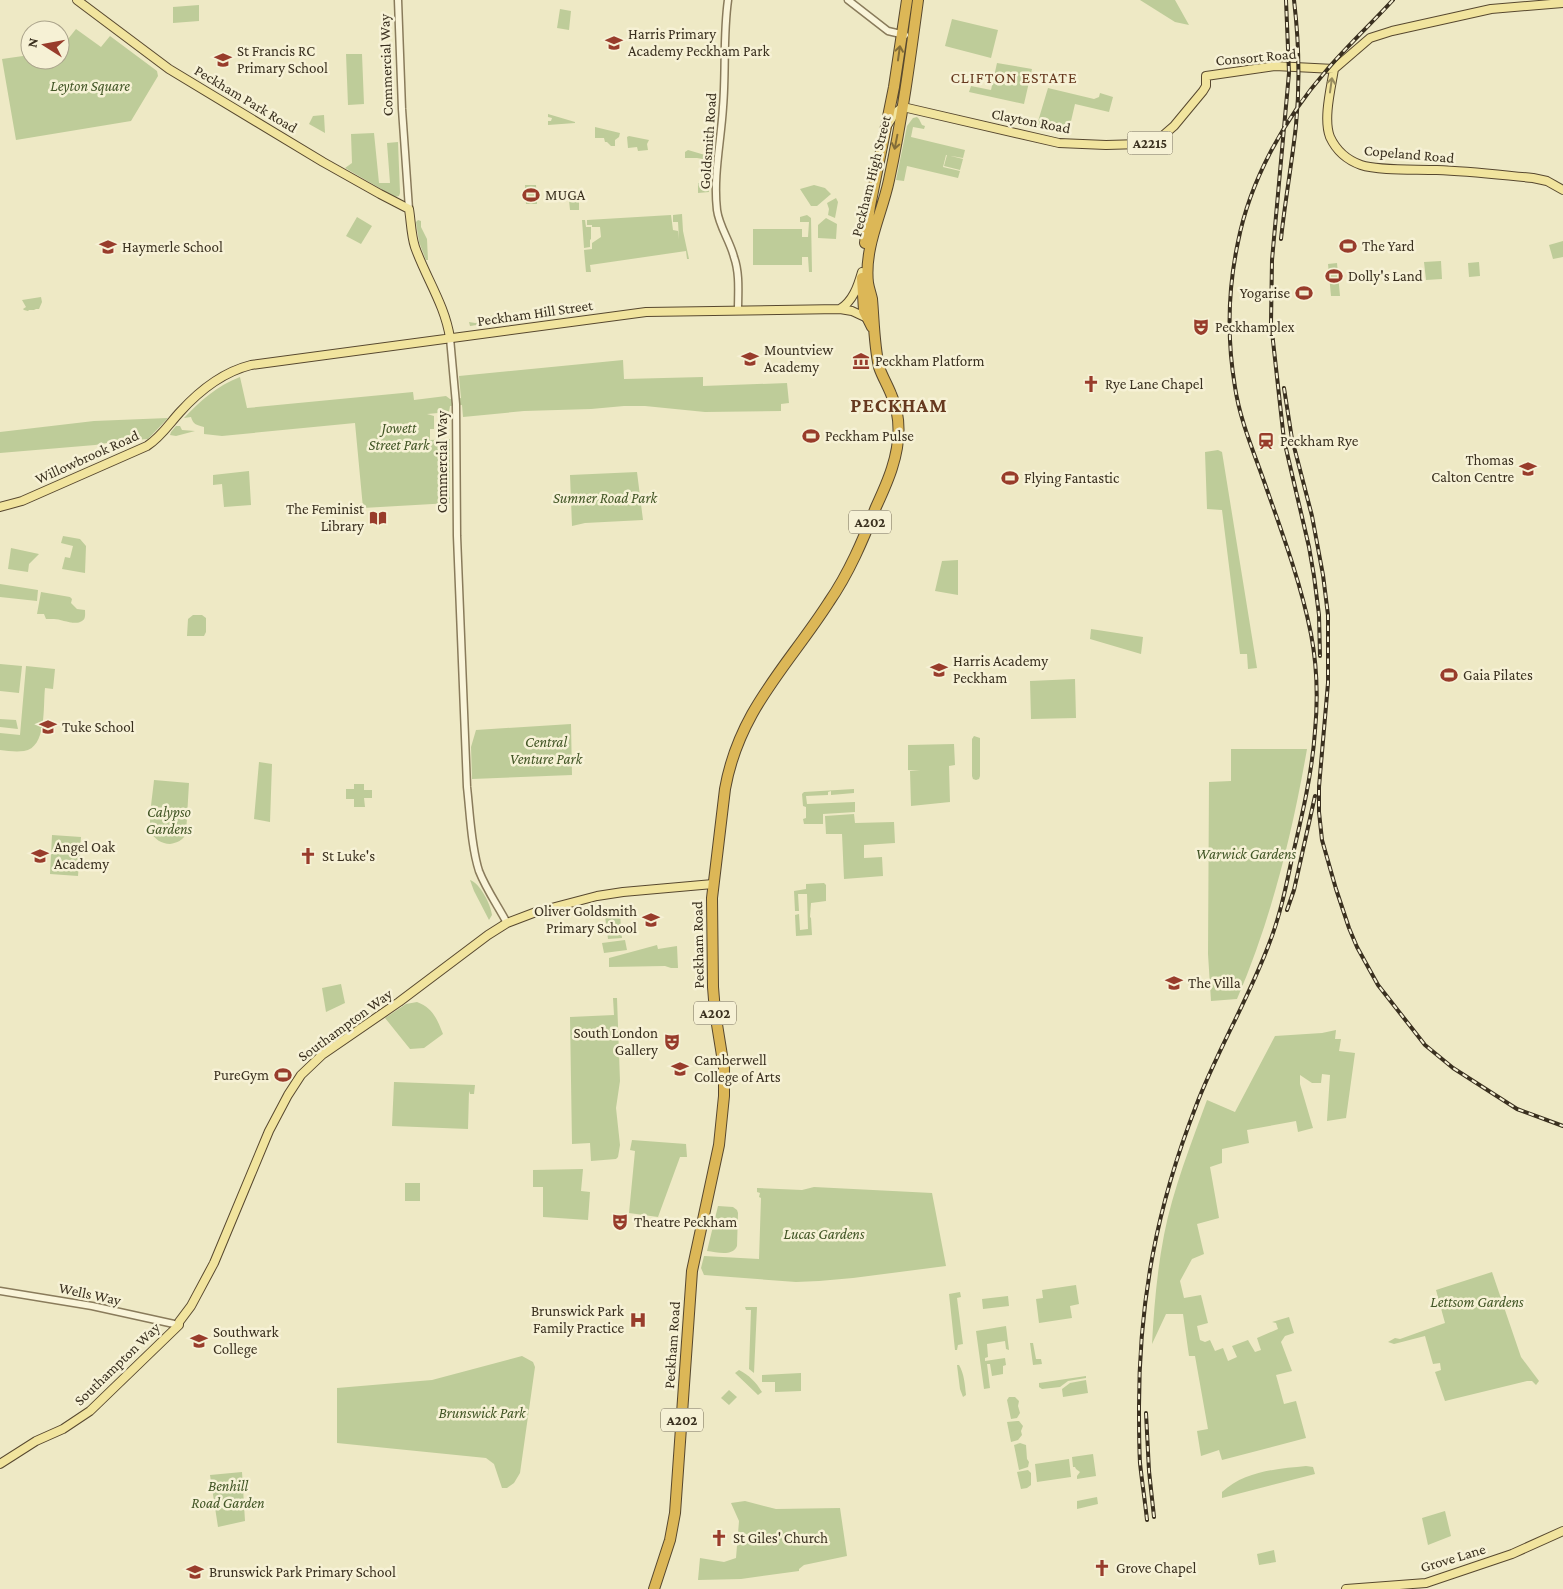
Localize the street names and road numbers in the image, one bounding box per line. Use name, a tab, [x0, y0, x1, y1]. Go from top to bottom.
street label: Commercial Way	[376, 13, 397, 117]
street label: Consort Road	[1215, 45, 1297, 69]
street label: Peckham Park Road	[192, 62, 300, 136]
street label: Goldsmith Road	[697, 92, 719, 190]
street label: Clayton Road	[990, 105, 1072, 138]
street label: Peckham High Street	[848, 113, 895, 238]
road number: A2215	[1128, 132, 1172, 154]
street label: Copeland Road	[1363, 142, 1455, 167]
street label: Peckham Hill Street	[476, 297, 595, 329]
street label: Commercial Way	[434, 411, 451, 513]
street label: Willowbrook Road	[33, 427, 141, 487]
road number: A202	[849, 511, 891, 534]
street label: Peckham Road	[689, 901, 707, 989]
street label: Southampton Way	[295, 985, 396, 1065]
road number: A202	[694, 1001, 736, 1024]
street label: Wells Way	[57, 1280, 123, 1309]
street label: Peckham Road	[661, 1301, 683, 1389]
street label: Southampton Way	[71, 1319, 164, 1409]
road number: A202	[661, 1408, 703, 1432]
street label: Grove Lane	[1419, 1540, 1488, 1575]

